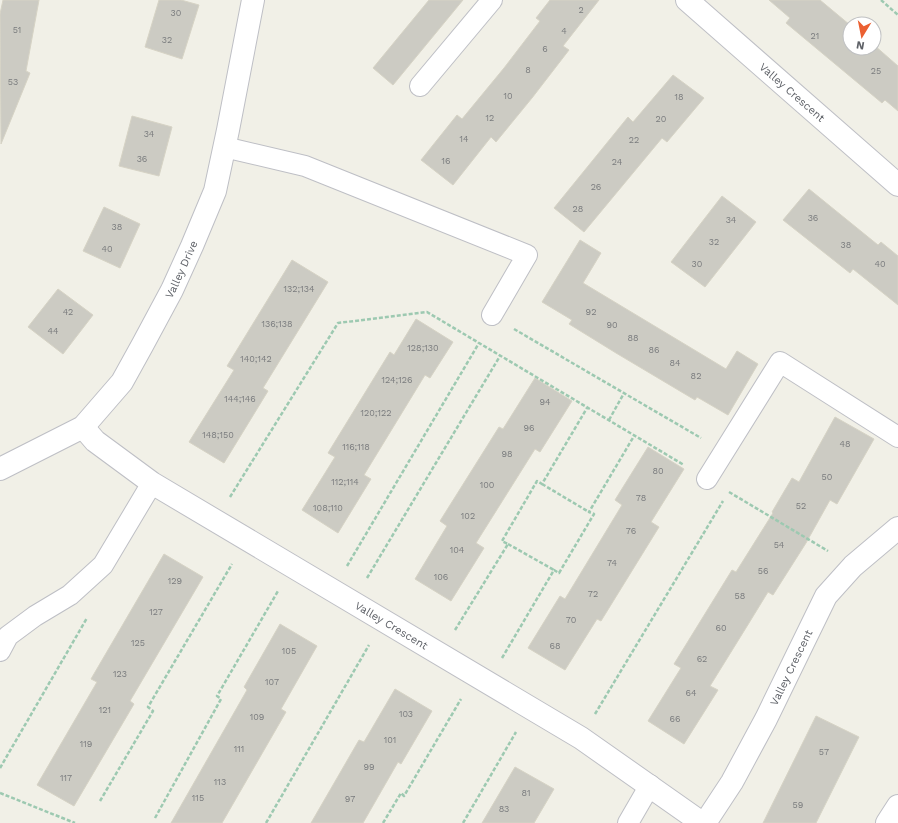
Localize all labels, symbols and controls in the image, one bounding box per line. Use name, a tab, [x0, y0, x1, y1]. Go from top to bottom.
house number: 2	[578, 5, 584, 15]
house number: 30	[171, 8, 182, 18]
north arrow	[842, 16, 882, 56]
house number: 51	[13, 25, 21, 35]
house number: 4	[561, 26, 567, 36]
house number: 21	[811, 31, 819, 41]
house number: 32	[162, 35, 172, 45]
text: N	[855, 38, 865, 52]
house number: 6	[542, 44, 548, 54]
street label: Valley Crescent	[757, 60, 828, 125]
house number: 8	[525, 65, 531, 75]
house number: 25	[871, 66, 881, 76]
house number: 53	[8, 77, 18, 87]
house number: 10	[503, 91, 513, 101]
house number: 18	[674, 92, 684, 102]
house number: 12	[486, 113, 494, 123]
house number: 20	[656, 114, 667, 124]
house number: 34	[144, 129, 155, 139]
house number: 14	[459, 134, 469, 144]
house number: 22	[629, 135, 639, 145]
house number: 36	[137, 154, 147, 164]
house number: 16	[442, 156, 450, 166]
house number: 24	[612, 157, 623, 167]
house number: 26	[591, 182, 601, 192]
house number: 28	[573, 204, 583, 214]
house number: 36	[808, 213, 818, 223]
house number: 34	[726, 215, 737, 225]
house number: 38	[112, 222, 122, 232]
house number: 32	[709, 237, 719, 247]
street label: Valley Drive	[162, 238, 200, 300]
house number: 38	[841, 240, 851, 250]
house number: 40	[101, 244, 113, 254]
house number: 30	[692, 259, 703, 269]
house number: 40	[874, 259, 886, 269]
house number: 132;134	[284, 284, 315, 294]
house number: 42	[63, 307, 73, 317]
house number: 92	[586, 307, 596, 317]
house number: 136;138	[261, 319, 293, 329]
house number: 90	[606, 320, 618, 330]
house number: 44	[48, 326, 59, 336]
house number: 88	[627, 333, 639, 343]
house number: 128;130	[407, 343, 439, 353]
house number: 86	[648, 345, 660, 355]
house number: 140;142	[240, 354, 272, 364]
house number: 84	[669, 358, 681, 368]
house number: 82	[691, 371, 701, 381]
house number: 124;126	[382, 375, 412, 385]
house number: 144;146	[224, 394, 256, 404]
house number: 94	[539, 397, 551, 407]
house number: 120;122	[360, 408, 392, 418]
house number: 96	[523, 423, 535, 433]
house number: 148;150	[202, 430, 234, 440]
house number: 48	[839, 439, 851, 449]
house number: 116;118	[342, 442, 370, 452]
house number: 98	[501, 449, 513, 459]
house number: 80	[652, 466, 664, 476]
house number: 50	[822, 472, 833, 482]
house number: 112;114	[331, 477, 359, 487]
house number: 100	[480, 480, 495, 490]
house number: 78	[636, 493, 646, 503]
house number: 52	[796, 501, 806, 511]
house number: 108;110	[313, 503, 343, 513]
house number: 102	[461, 511, 475, 521]
house number: 76	[626, 526, 636, 536]
house number: 54	[774, 540, 785, 550]
house number: 104	[450, 545, 465, 555]
house number: 74	[607, 558, 617, 568]
house number: 56	[758, 566, 768, 576]
house number: 106	[434, 572, 448, 582]
house number: 129	[168, 576, 182, 586]
house number: 72	[588, 589, 598, 599]
house number: 58	[735, 591, 745, 601]
street label: Valley Crescent	[353, 599, 431, 652]
house number: 127	[149, 607, 163, 617]
house number: 70	[566, 615, 577, 625]
house number: 60	[715, 623, 727, 633]
street label: Valley Crescent	[767, 627, 815, 707]
house number: 125	[131, 638, 145, 648]
house number: 68	[549, 641, 561, 651]
house number: 105	[282, 646, 296, 656]
house number: 62	[697, 654, 707, 664]
house number: 123	[113, 669, 127, 679]
house number: 107	[265, 677, 279, 687]
house number: 64	[686, 688, 697, 698]
house number: 121	[99, 705, 111, 715]
house number: 103	[399, 709, 413, 719]
house number: 109	[250, 712, 264, 722]
house number: 66	[670, 714, 680, 724]
house number: 101	[384, 735, 396, 745]
house number: 119	[80, 739, 92, 749]
house number: 111	[234, 744, 244, 754]
house number: 57	[819, 747, 829, 757]
house number: 99	[363, 762, 375, 772]
house number: 117	[60, 773, 72, 783]
house number: 113	[214, 777, 226, 787]
house number: 81	[521, 788, 531, 798]
house number: 115	[192, 793, 204, 803]
house number: 97	[345, 794, 355, 804]
house number: 59	[793, 800, 803, 810]
house number: 83	[499, 804, 509, 814]

